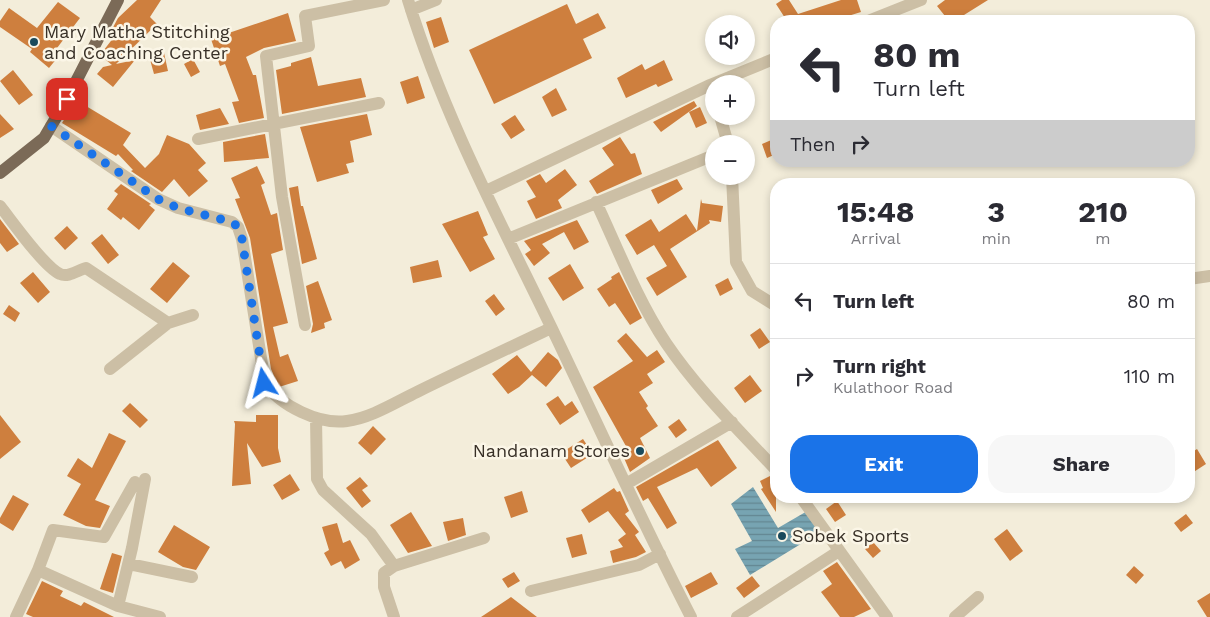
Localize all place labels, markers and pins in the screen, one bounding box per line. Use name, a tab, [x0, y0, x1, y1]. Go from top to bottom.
place label: Mary Matha Stitching and Coaching Center	[44, 21, 230, 63]
marker: Mary Matha Stitching and Coaching Center	[28, 36, 40, 48]
pin	[46, 78, 88, 120]
place label: Nandanam Stores	[473, 440, 630, 461]
marker: Nandanam Stores	[634, 445, 646, 457]
place label: Sobek Sports	[792, 525, 909, 546]
marker: Sobek Sports	[776, 530, 788, 542]

